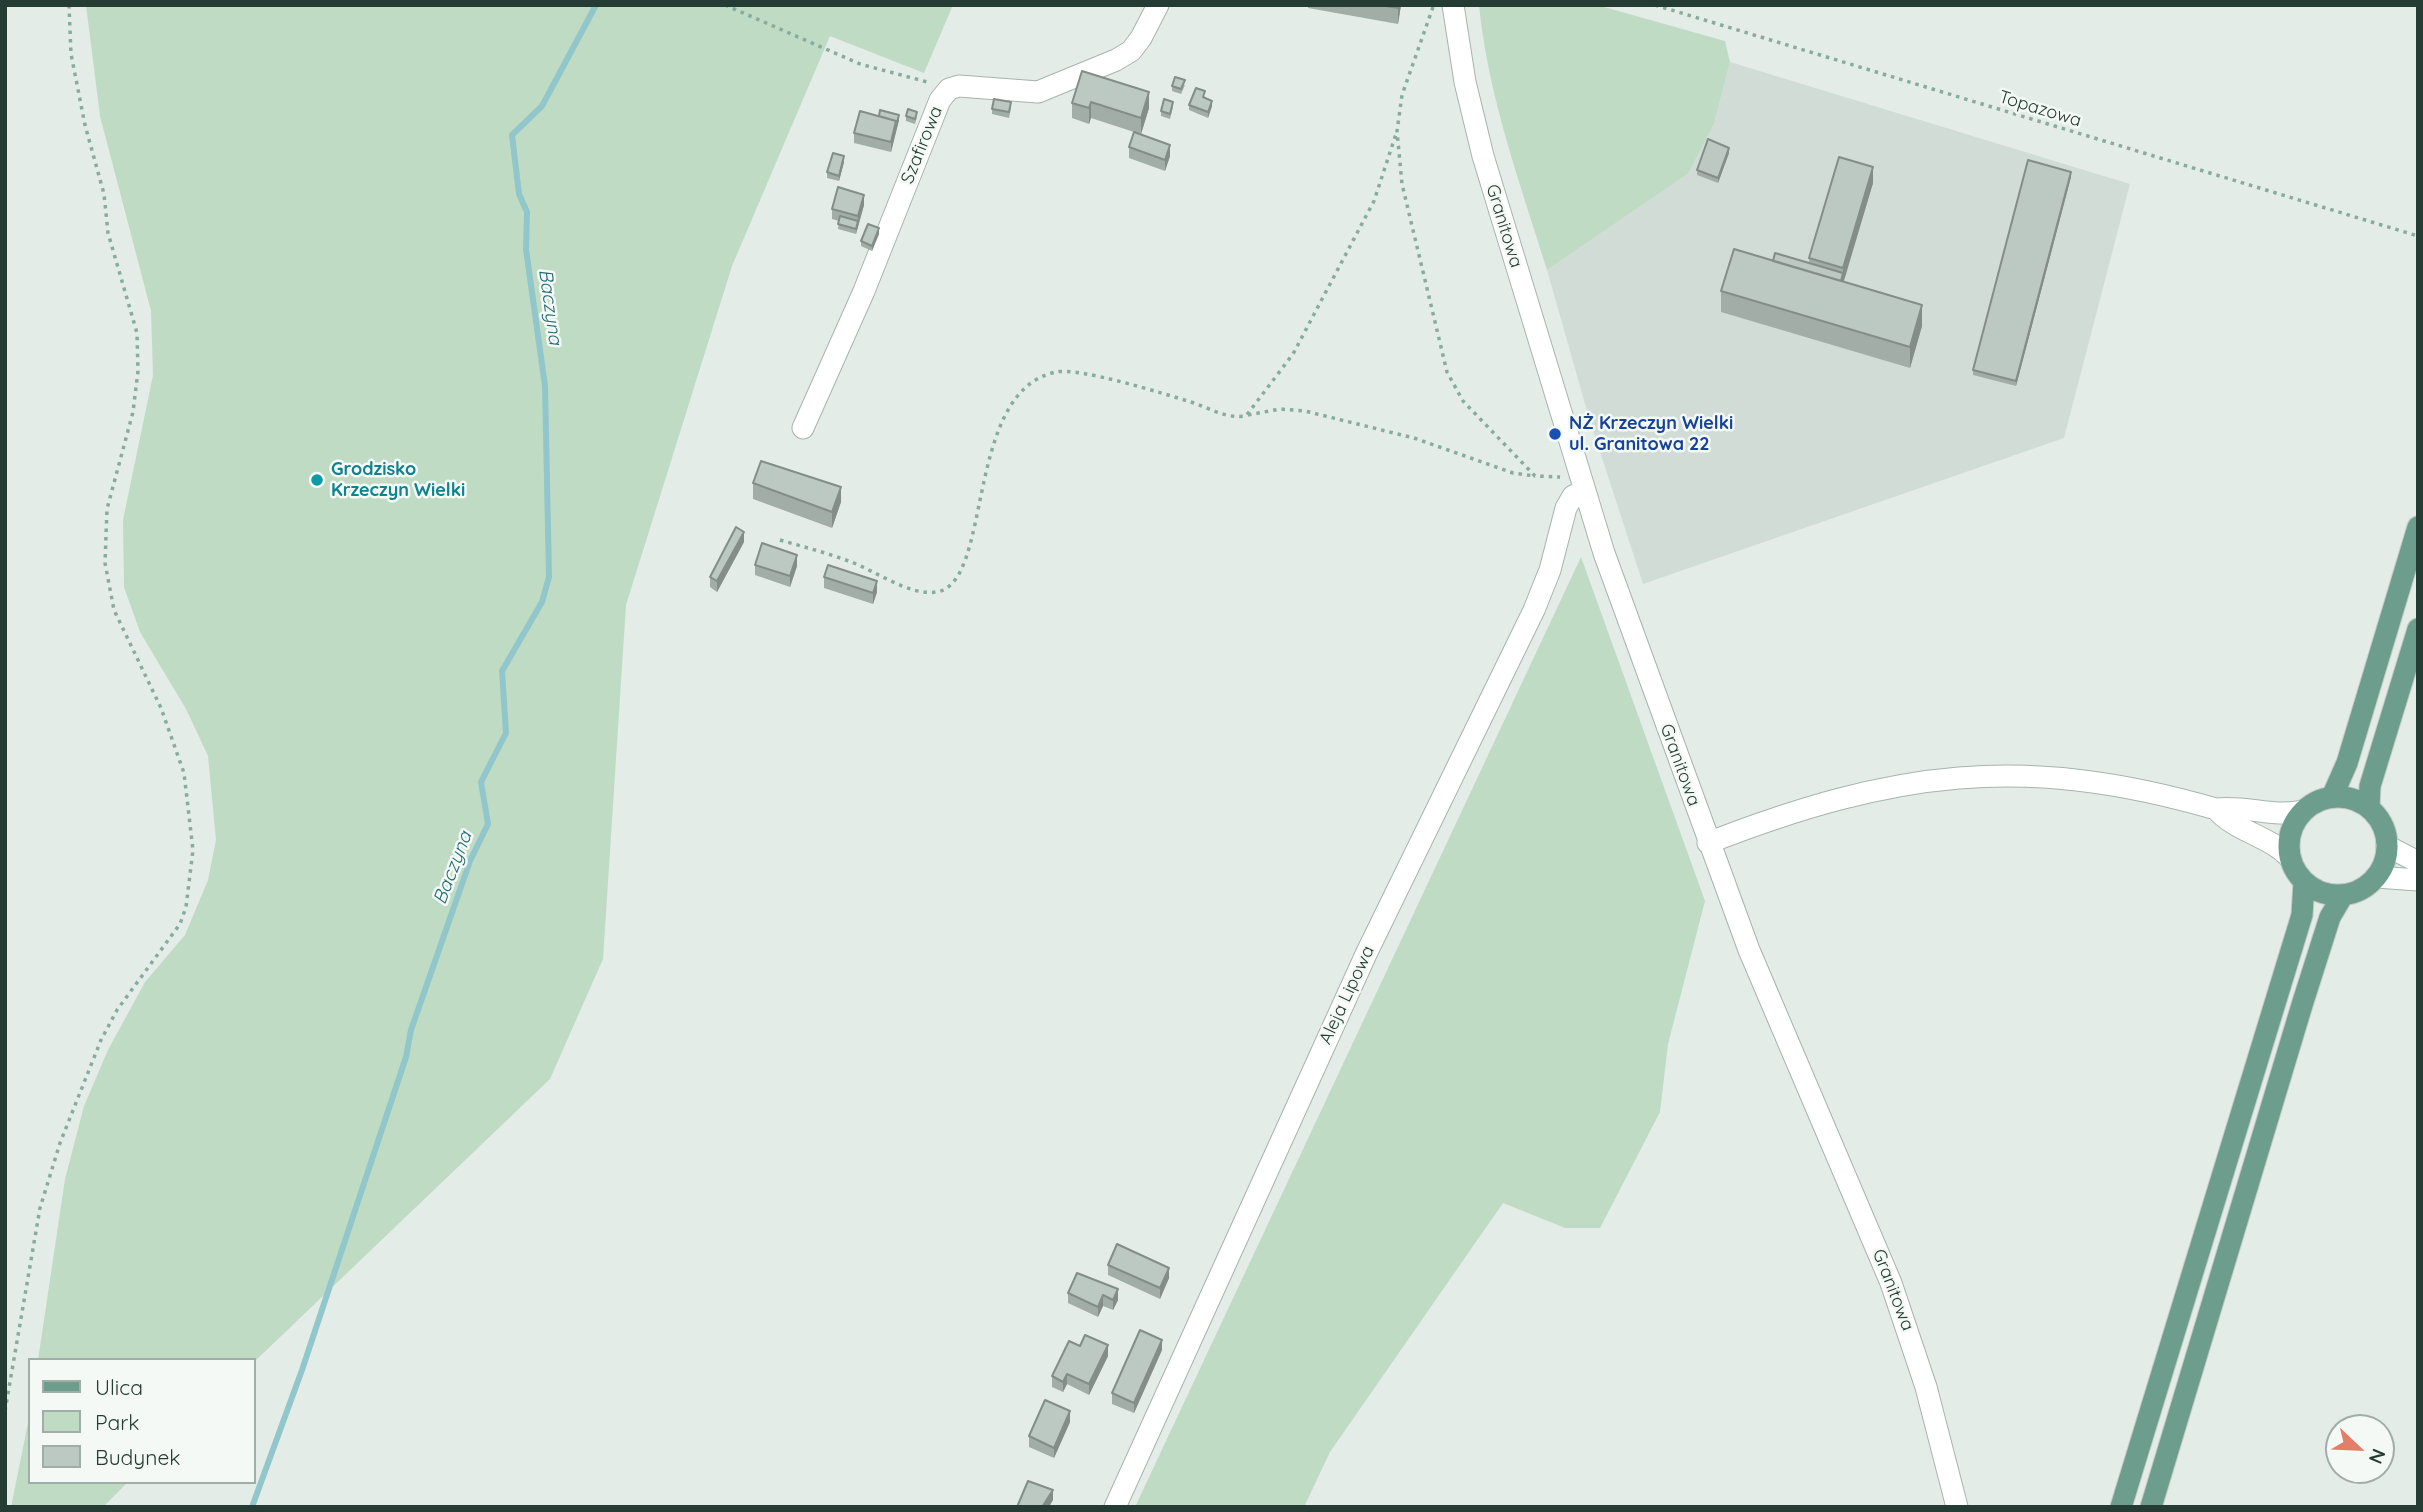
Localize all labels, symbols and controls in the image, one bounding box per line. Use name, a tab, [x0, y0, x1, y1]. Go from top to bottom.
street label: Topazowa	[1996, 86, 2084, 132]
street label: Szafirowa	[897, 103, 947, 187]
street label: Granitowa	[1481, 182, 1527, 270]
water label: Baczyna	[533, 268, 567, 346]
place label: NŻ Krzeczyn Wielki ul. Granitowa 22	[1569, 413, 1733, 456]
marker: NŻ Krzeczyn Wielki ul. Granitowa 22	[1547, 426, 1563, 442]
place label: Grodzisko Krzeczyn Wielki	[331, 459, 465, 502]
marker: Grodzisko Krzeczyn Wielki	[309, 472, 325, 488]
street label: Granitowa	[1655, 721, 1705, 809]
water label: Baczyna	[429, 828, 477, 908]
street label: Aleja Lipowa	[1315, 942, 1379, 1048]
street label: Granitowa	[1868, 1246, 1918, 1334]
legend	[28, 1358, 256, 1484]
text: Ulica	[95, 1374, 143, 1400]
text: Park	[95, 1409, 139, 1435]
north arrow	[2325, 1414, 2395, 1484]
text: Budynek	[95, 1444, 181, 1470]
text: N	[2364, 1445, 2391, 1468]

